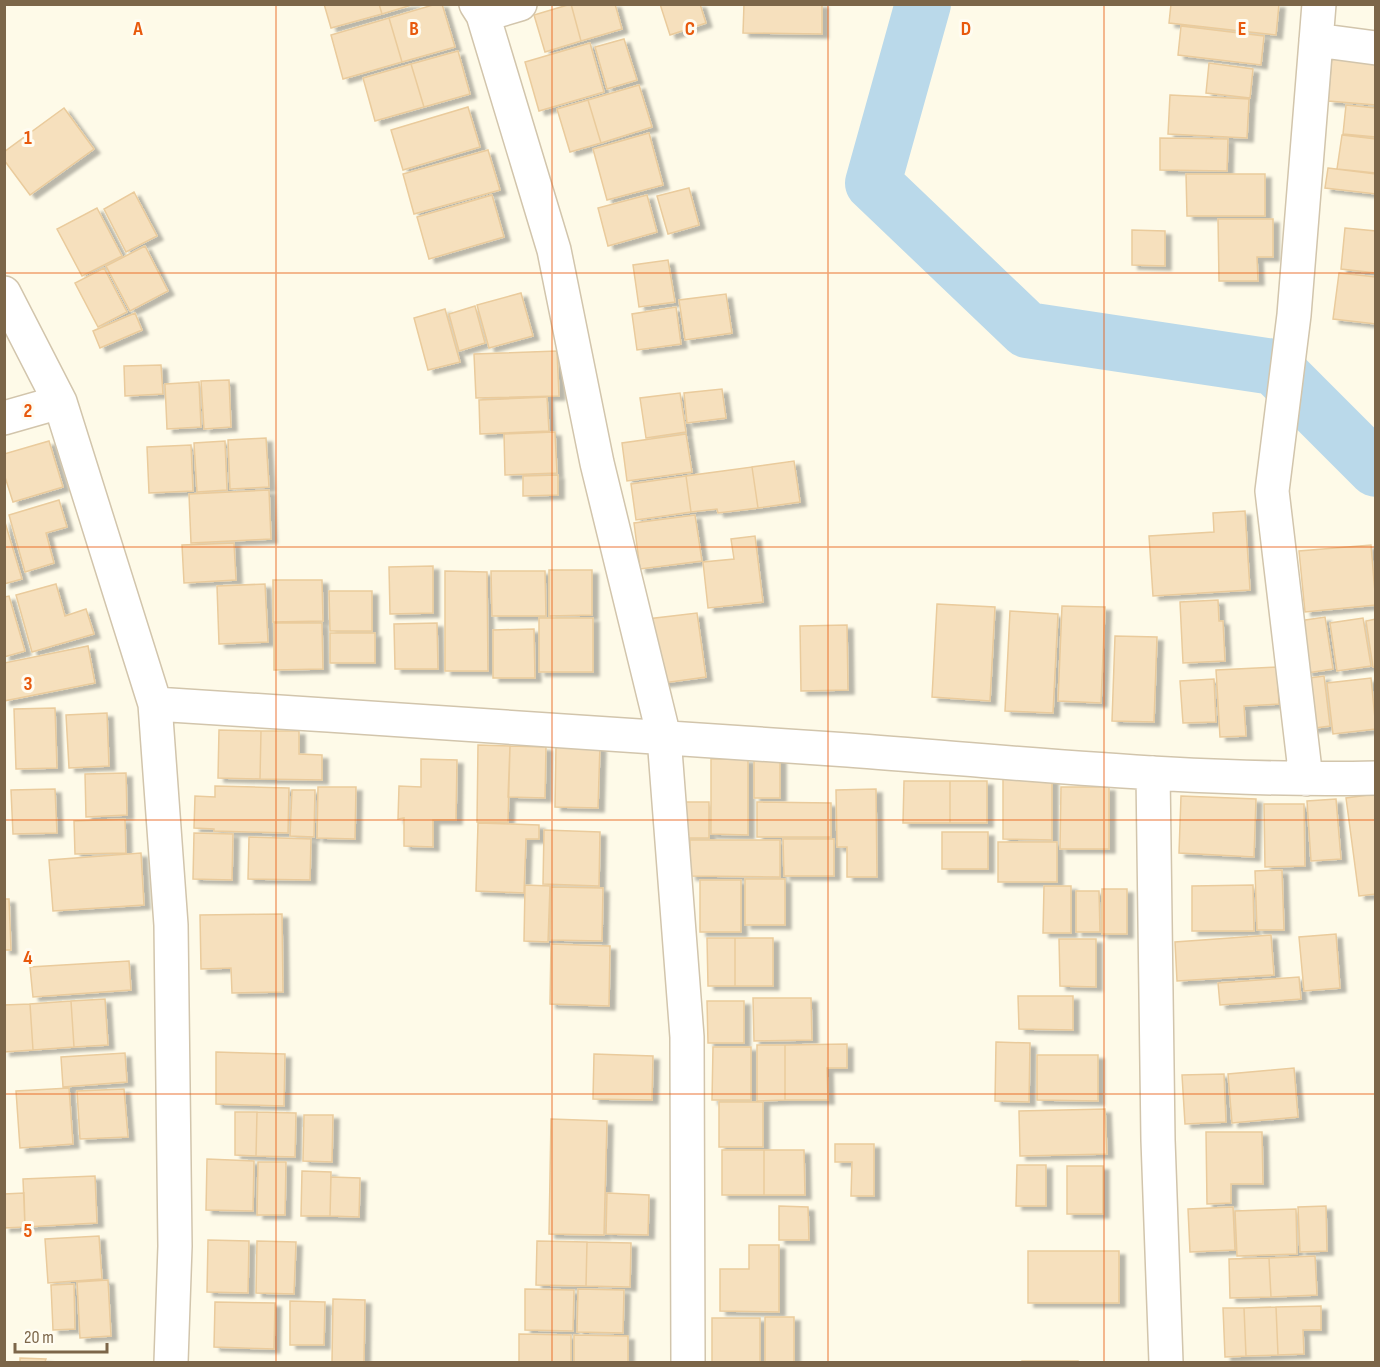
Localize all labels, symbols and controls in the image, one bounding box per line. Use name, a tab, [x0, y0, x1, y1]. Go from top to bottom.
text: A	[132, 17, 143, 41]
text: B	[409, 17, 419, 41]
text: C	[685, 17, 695, 41]
text: D	[961, 17, 971, 41]
text: E	[1238, 17, 1246, 41]
text: 1	[24, 126, 32, 150]
text: 2	[24, 399, 32, 423]
text: 3	[24, 672, 33, 696]
text: 4	[23, 946, 33, 970]
text: 5	[24, 1219, 33, 1243]
scale bar	[15, 1316, 106, 1354]
text: 20 m	[24, 1327, 54, 1348]

